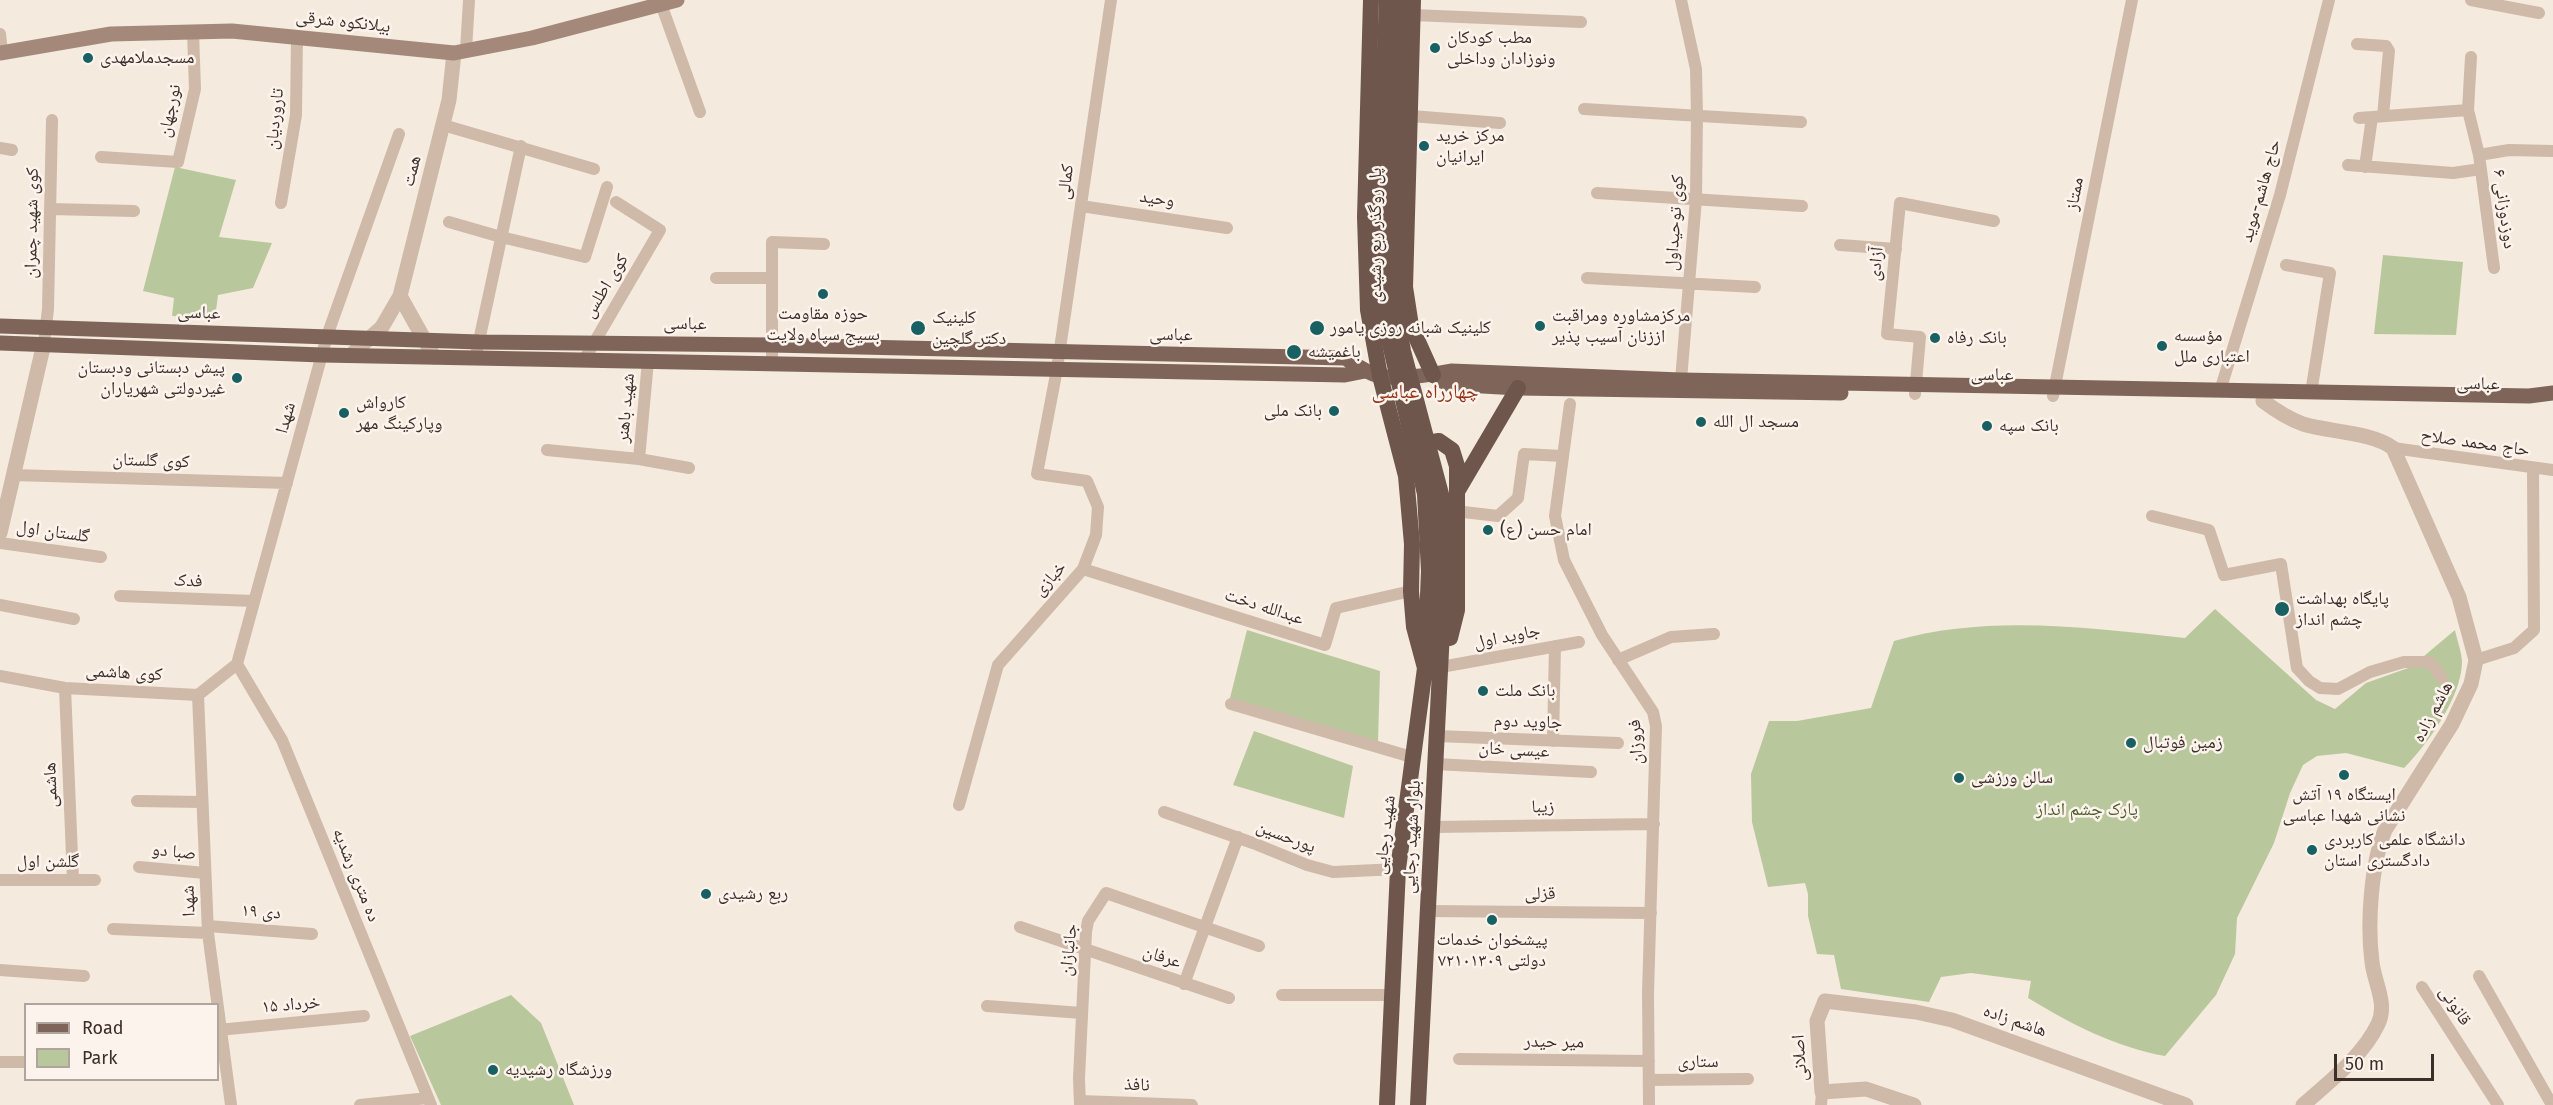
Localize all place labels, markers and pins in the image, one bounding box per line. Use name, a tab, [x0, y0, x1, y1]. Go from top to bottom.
place label: مطب کودکان ونوزادان وداخلی	[1447, 27, 1555, 70]
marker: مطب کودکان ونوزادان وداخلی	[1428, 41, 1442, 55]
place label: مسجدملامهدی	[100, 47, 195, 69]
marker: مسجدملامهدی	[81, 51, 95, 65]
place label: مرکز خرید ایرانیان	[1436, 125, 1504, 168]
marker: مرکز خرید ایرانیان	[1417, 139, 1431, 153]
marker: حوزه مقاومت بسیج سپاه ولایت	[816, 287, 830, 301]
place label: حوزه مقاومت بسیج سپاه ولایت	[766, 303, 880, 346]
place label: مرکزمشاوره ومراقبت اززنان آسیب پذیر	[1552, 305, 1690, 348]
place label: کلینیک دکتر گلچین	[932, 307, 1006, 350]
place label: کلینیک شبانه روزی یامور	[1330, 317, 1491, 339]
marker: کلینیک دکتر گلچین	[909, 319, 927, 337]
marker: کلینیک شبانه روزی یامور	[1308, 319, 1326, 337]
marker: مرکزمشاوره ومراقبت اززنان آسیب پذیر	[1533, 319, 1547, 333]
place label: مؤسسه اعتباری ملل	[2174, 325, 2250, 368]
place label: بانک رفاه	[1947, 327, 2007, 349]
marker: بانک رفاه	[1928, 331, 1942, 345]
marker: مؤسسه اعتباری ملل	[2155, 339, 2169, 353]
place label: باغمیشه	[1308, 341, 1361, 363]
marker: باغمیشه	[1285, 343, 1303, 361]
place label: پیش دبستانی ودبستان غیردولتی شهریاران	[77, 357, 225, 400]
marker: پیش دبستانی ودبستان غیردولتی شهریاران	[230, 371, 244, 385]
place label: کارواش وپارکینگ مهر	[356, 392, 442, 434]
place label: بانک ملی	[1264, 400, 1322, 422]
marker: بانک ملی	[1327, 404, 1341, 418]
marker: کارواش وپارکینگ مهر	[337, 406, 351, 420]
place label: مسجد ال الله	[1713, 411, 1799, 433]
marker: مسجد ال الله	[1694, 415, 1708, 429]
place label: بانک سپه	[1999, 415, 2059, 437]
marker: بانک سپه	[1980, 419, 1994, 433]
place label: امام حسن (ع)	[1500, 519, 1592, 541]
marker: امام حسن (ع)	[1481, 523, 1495, 537]
place label: پایگاه بهداشت چشم انداز	[2296, 588, 2389, 630]
marker: پایگاه بهداشت چشم انداز	[2273, 600, 2291, 618]
place label: بانک ملت	[1495, 680, 1556, 702]
marker: بانک ملت	[1476, 684, 1490, 698]
place label: زمین فوتبال	[2143, 732, 2223, 754]
marker: زمین فوتبال	[2124, 736, 2138, 750]
place label: سالن ورزشی	[1971, 767, 2053, 789]
marker: ایستگاه ۱۹ آتش نشانی شهدا عباسی	[2337, 768, 2351, 782]
marker: سالن ورزشی	[1952, 771, 1966, 785]
place label: ایستگاه ۱۹ آتش نشانی شهدا عباسی	[2283, 784, 2405, 826]
place label: دانشگاه علمی کاربردی دادگستری استان	[2324, 829, 2465, 872]
marker: دانشگاه علمی کاربردی دادگستری استان	[2305, 843, 2319, 857]
place label: ربع رشیدی	[718, 883, 788, 905]
marker: ربع رشیدی	[699, 887, 713, 901]
marker: پیشخوان خدمات دولتی ۷۲۱۰۱۳۰۹	[1485, 913, 1499, 927]
place label: پیشخوان خدمات دولتی ۷۲۱۰۱۳۰۹	[1436, 929, 1548, 972]
place label: ورزشگاه رشیدیه	[505, 1059, 612, 1081]
marker: ورزشگاه رشیدیه	[486, 1063, 500, 1077]

